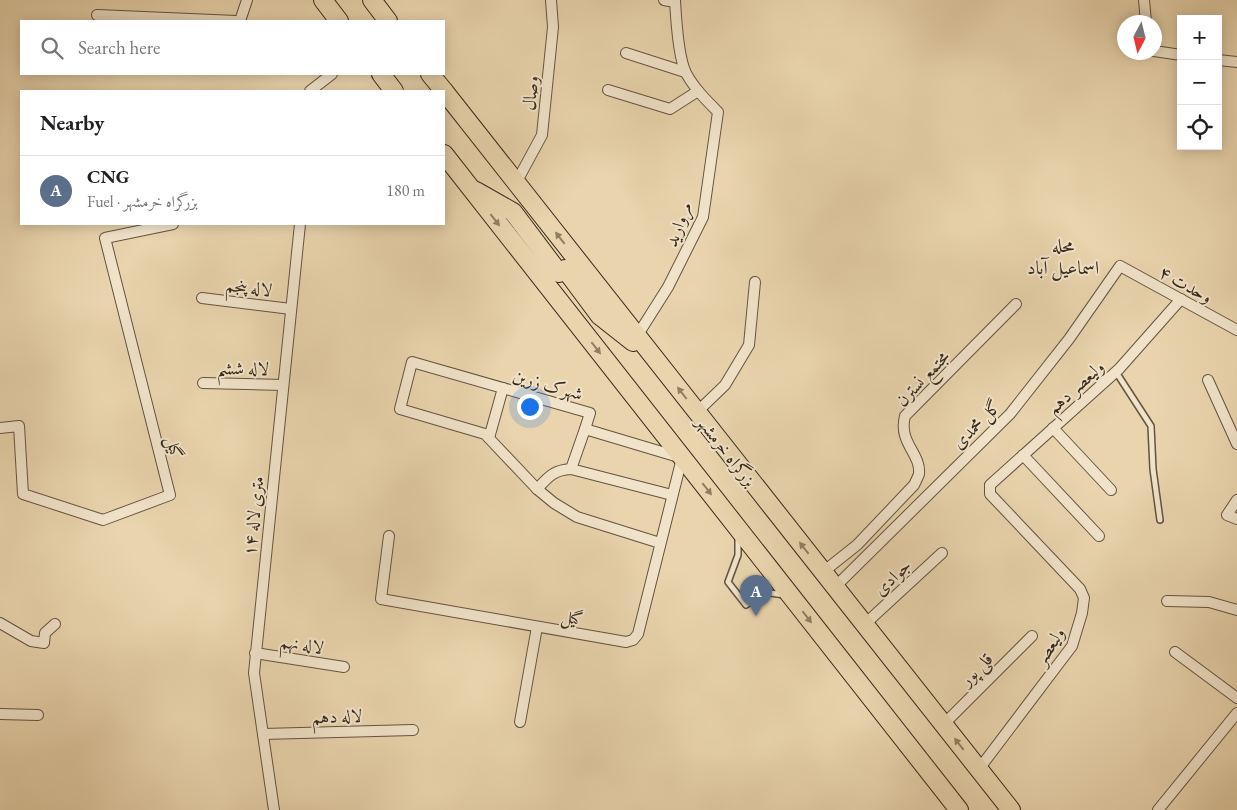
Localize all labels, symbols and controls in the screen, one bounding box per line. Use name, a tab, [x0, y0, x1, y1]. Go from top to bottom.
north arrow	[1117, 15, 1162, 60]
map controls	[1177, 15, 1222, 150]
button: +	[1177, 15, 1222, 60]
search box	[20, 20, 445, 75]
icon: search	[38, 34, 66, 62]
text: Search here	[78, 35, 160, 60]
button: −	[1177, 60, 1222, 105]
street label: وصال	[517, 75, 543, 111]
button: locate	[1177, 105, 1222, 150]
text: Nearby	[40, 109, 104, 136]
text: CNG	[87, 164, 130, 189]
text: A	[50, 180, 62, 201]
text: 180 m	[386, 180, 425, 201]
text: Fuel · بزرگراه خرمشهر	[87, 191, 198, 212]
street label: مروارید	[659, 198, 699, 250]
one-way arrow	[490, 213, 501, 226]
one-way arrow	[554, 232, 565, 245]
district label: محله اسماعیل آباد	[1027, 233, 1099, 281]
street label: وحدت ۴	[1155, 260, 1217, 308]
street label: لاله پنجم	[224, 273, 274, 307]
one-way arrow	[590, 341, 601, 354]
street label: مجتمع نسترن	[890, 345, 958, 415]
street label: ولیعصر دهم	[1041, 355, 1113, 423]
street label: لاله ششم	[217, 356, 269, 387]
street label: شهرک زرین	[510, 363, 586, 406]
one-way arrow	[677, 386, 687, 400]
your location	[517, 394, 543, 420]
street label: گل محمدی	[947, 395, 1006, 454]
street label: بزرگراه خرمشهر	[690, 409, 762, 492]
street label: گیل	[159, 434, 189, 461]
street label: ۱۴ متری لاله	[237, 475, 269, 557]
one-way arrow	[702, 482, 712, 496]
one-way arrow	[799, 542, 810, 555]
street label: جوادی	[868, 554, 916, 600]
pin: A	[740, 575, 772, 616]
street label: گیل	[559, 604, 585, 632]
one-way arrow	[802, 610, 813, 623]
street label: ولیعصر	[1027, 623, 1070, 671]
street label: لاله نهم	[278, 629, 325, 665]
street label: قلی پور	[953, 648, 999, 693]
street label: لاله دهم	[311, 704, 363, 734]
one-way arrow	[954, 738, 965, 751]

